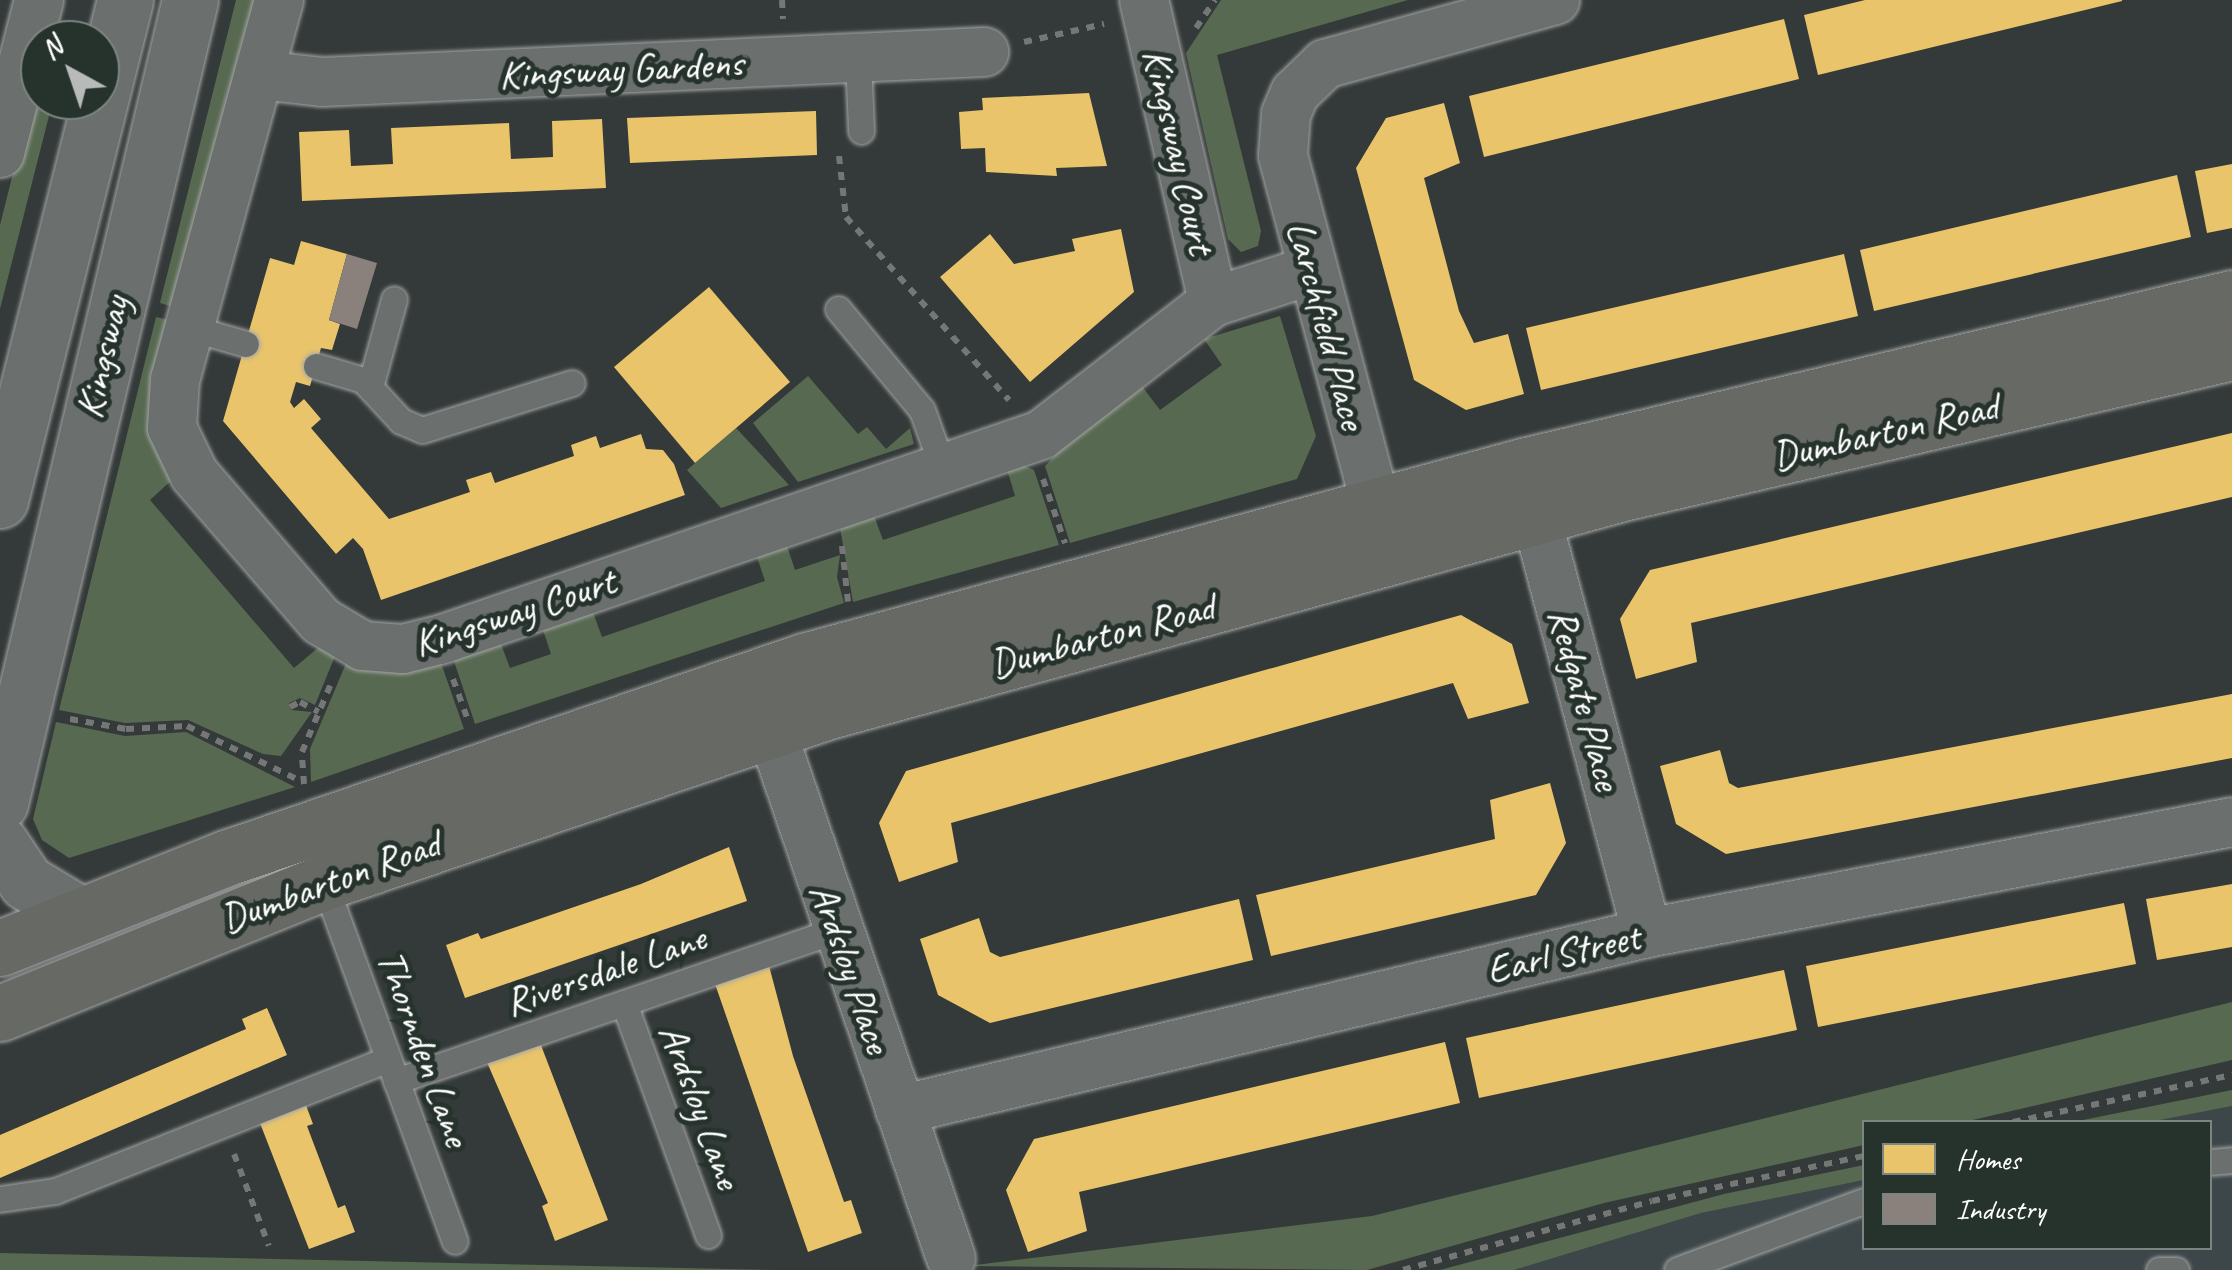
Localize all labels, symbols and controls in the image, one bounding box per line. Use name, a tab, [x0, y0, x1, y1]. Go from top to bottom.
north arrow	[20, 20, 120, 120]
text: N	[34, 29, 70, 67]
street label: Kingsway Gardens	[497, 39, 745, 99]
street label: Kingsway Court	[1132, 44, 1226, 258]
street label: Larchfield Place	[1276, 215, 1378, 435]
street label: Kingsway	[65, 291, 139, 423]
street label: Dumbarton Road	[1767, 382, 2003, 480]
street label: Kingsway Court	[407, 557, 621, 667]
street label: Dumbarton Road	[985, 582, 1219, 688]
street label: Redgate Place	[1538, 603, 1632, 795]
street label: Dumbarton Road	[214, 819, 446, 943]
street label: Ardsloy Place	[799, 876, 903, 1060]
street label: Earl Street	[1481, 912, 1645, 994]
street label: Riversdale Lane	[498, 913, 712, 1027]
street label: Thornden Lane	[366, 943, 482, 1153]
street label: Ardsloy Lane	[649, 1016, 753, 1196]
legend	[1862, 1120, 2212, 1250]
text: Homes	[1956, 1140, 2020, 1178]
text: Industry	[1956, 1190, 2045, 1228]

